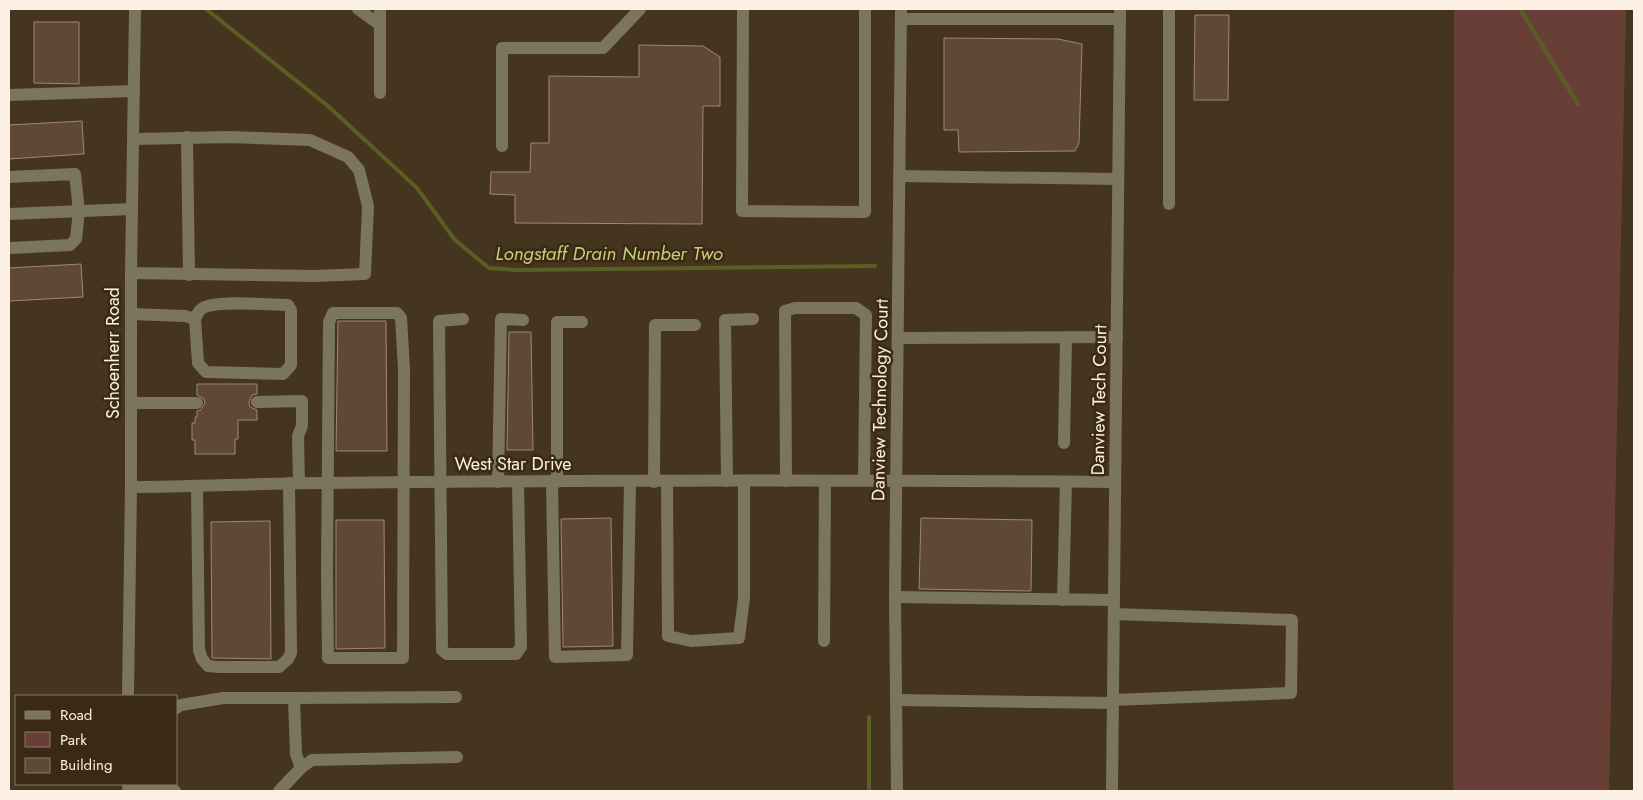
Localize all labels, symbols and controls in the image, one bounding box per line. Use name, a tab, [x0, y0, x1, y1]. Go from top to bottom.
water label: Longstaff Drain Number Two	[495, 240, 723, 267]
street label: Schoenherr Road	[100, 287, 126, 419]
street label: Danview Technology Court	[865, 298, 895, 501]
street label: Danview Tech Court	[1085, 324, 1113, 476]
street label: West Star Drive	[454, 451, 572, 477]
legend	[15, 695, 178, 785]
text: Road	[60, 704, 92, 726]
text: Park	[60, 729, 87, 751]
text: Building	[60, 754, 112, 776]

